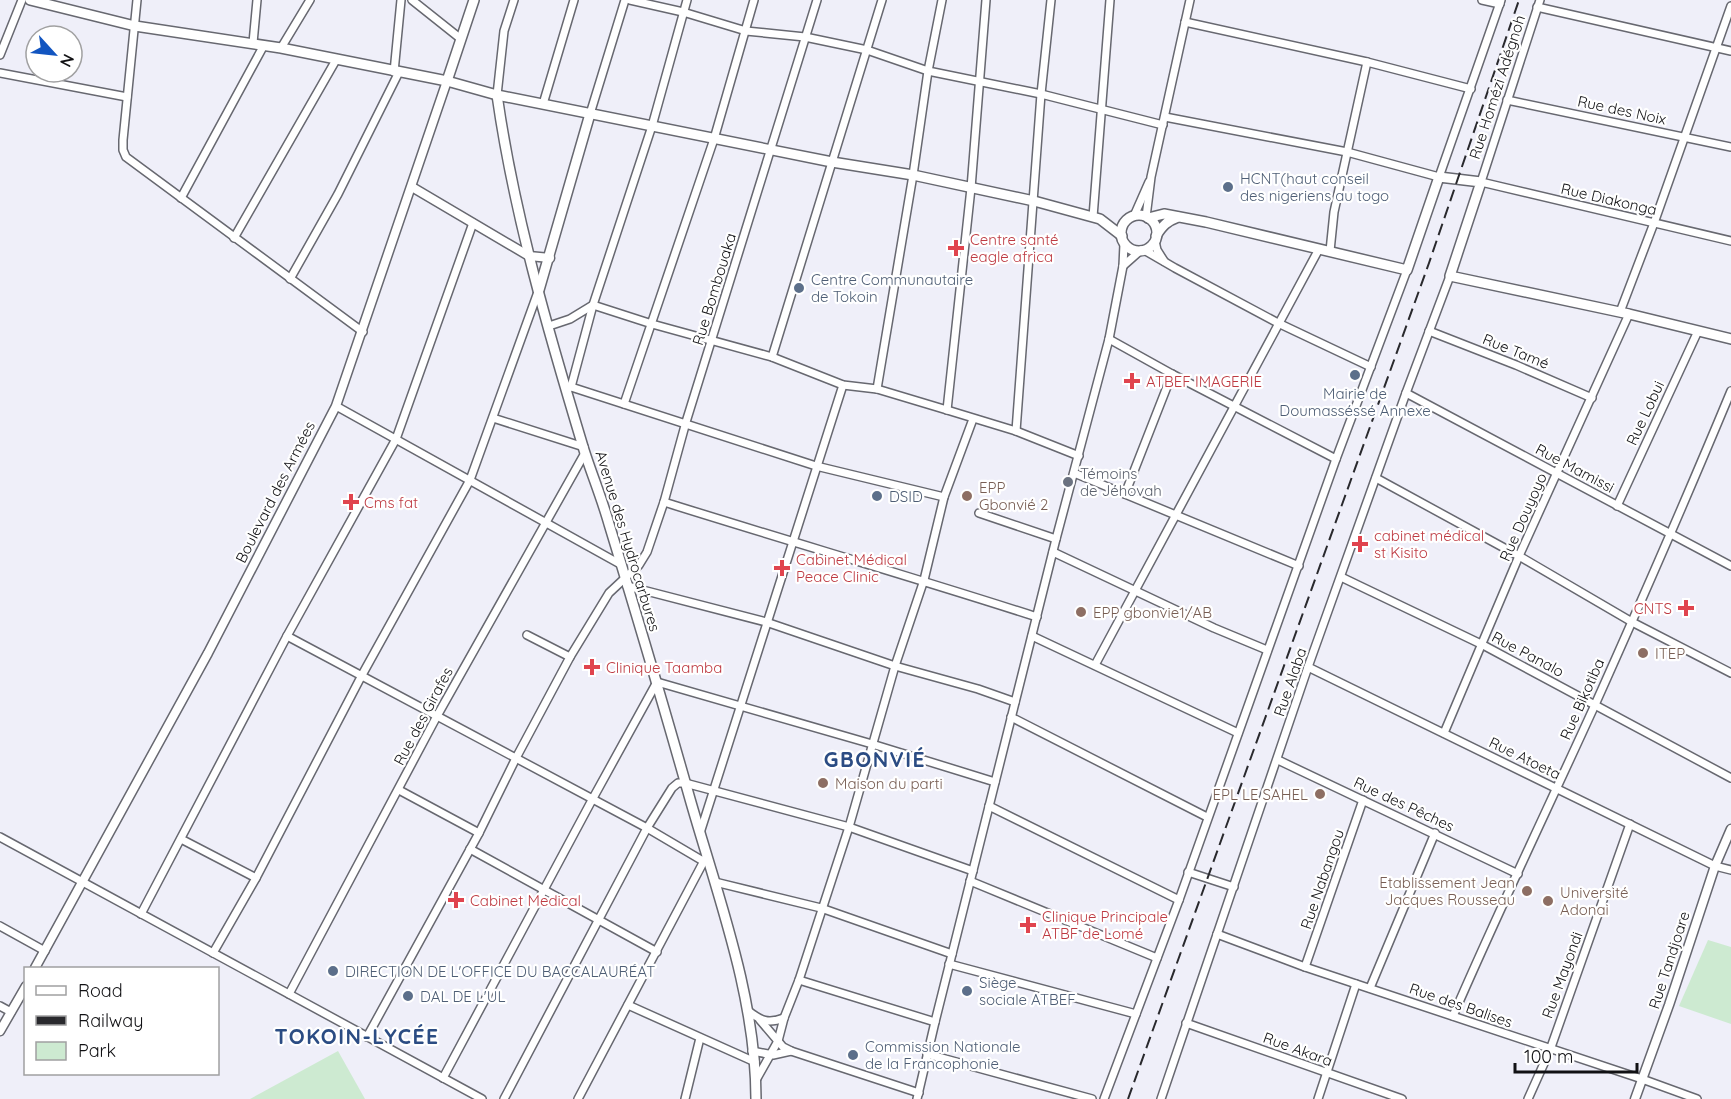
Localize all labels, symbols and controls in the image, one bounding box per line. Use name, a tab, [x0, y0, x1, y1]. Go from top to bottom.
street label: Rue Homézi Adégnoh	[1465, 13, 1529, 161]
north arrow	[24, 24, 84, 84]
text: N	[56, 51, 79, 71]
street label: Rue des Noix	[1576, 91, 1668, 129]
place label: HCNT(haut conseil des nigeriens au togo	[1240, 169, 1389, 205]
street label: Rue Diakonga	[1559, 179, 1659, 219]
marker: HCNT(haut conseil des nigeriens au togo	[1221, 180, 1235, 194]
place label: Centre santé eagle africa	[970, 230, 1058, 266]
street label: Rue Bombouaka	[688, 231, 740, 347]
marker: Centre santé eagle africa	[947, 239, 965, 257]
place label: Centre Communautaire de Tokoin	[811, 270, 973, 306]
marker: Centre Communautaire de Tokoin	[792, 281, 806, 295]
street label: Rue Tamé	[1480, 329, 1552, 373]
marker: Mairie de Doumasséssé Annexe	[1348, 368, 1362, 382]
marker: ATBEF IMAGERIE	[1123, 372, 1141, 390]
place label: ATBEF IMAGERIE	[1146, 372, 1262, 391]
street label: Rue Lobui	[1622, 378, 1668, 448]
place label: Mairie de Doumasséssé Annexe	[1279, 384, 1431, 420]
street label: Boulevard des Armées	[231, 418, 319, 566]
street label: Rue Mamissi	[1532, 439, 1618, 497]
street label: Avenue des Hydrocarbures	[591, 448, 665, 634]
place label: Témoins de Jéhovah	[1080, 464, 1162, 500]
street label: Rue Douyoyo	[1495, 470, 1551, 564]
marker: Témoins de Jéhovah	[1061, 475, 1075, 489]
place label: EPP Gbonvié 2	[979, 478, 1048, 514]
place label: DSID	[889, 487, 923, 506]
marker: DSID	[870, 489, 884, 503]
marker: EPP Gbonvié 2	[960, 489, 974, 503]
marker: Cms fat	[342, 493, 360, 511]
place label: Cms fat	[364, 493, 418, 512]
place label: cabinet médical st Kisito	[1374, 526, 1484, 562]
marker: cabinet médical st Kisito	[1351, 535, 1369, 553]
place label: Cabinet Médical Peace Clinic	[796, 550, 907, 586]
marker: Cabinet Médical Peace Clinic	[773, 559, 791, 577]
place label: CNTS	[1634, 599, 1672, 618]
marker: CNTS	[1677, 599, 1695, 617]
place label: EPP gbonvie1/AB	[1093, 603, 1212, 622]
marker: EPP gbonvie1/AB	[1074, 605, 1088, 619]
street label: Rue Panalo	[1489, 627, 1567, 681]
place label: ITEP	[1655, 644, 1685, 663]
street label: Rue Alaba	[1269, 645, 1311, 719]
marker: ITEP	[1636, 646, 1650, 660]
street label: Rue Bikotiba	[1556, 655, 1608, 743]
marker: Clinique Taamba	[583, 658, 601, 676]
place label: Clinique Taamba	[606, 658, 722, 677]
street label: Rue des Girafes	[389, 664, 457, 768]
street label: Rue Atoeta	[1486, 733, 1564, 783]
district label: GBONVIÉ	[824, 746, 926, 772]
street label: Rue des Pêches	[1351, 772, 1457, 836]
place label: Maison du parti	[835, 774, 943, 793]
marker: Maison du parti	[816, 776, 830, 790]
place label: EPL LE SAHEL	[1212, 785, 1308, 804]
marker: EPL LE SAHEL	[1313, 787, 1327, 801]
street label: Rue Nabangou	[1296, 826, 1348, 932]
place label: Etablissement Jean Jacques Rousseau	[1379, 873, 1515, 909]
place label: Université Adonai	[1560, 883, 1628, 919]
marker: Etablissement Jean Jacques Rousseau	[1520, 884, 1534, 898]
marker: Cabinet Medical	[447, 891, 465, 909]
place label: Cabinet Medical	[470, 891, 581, 910]
marker: Université Adonai	[1541, 894, 1555, 908]
place label: Clinique Principale ATBF de Lomé	[1042, 907, 1168, 943]
street label: Rue Tandjoare	[1644, 909, 1694, 1011]
marker: Clinique Principale ATBF de Lomé	[1019, 916, 1037, 934]
street label: Rue Mayondi	[1538, 929, 1586, 1021]
place label: DIRECTION DE L'OFFICE DU BACCALAURÉAT	[345, 962, 655, 981]
marker: DIRECTION DE L'OFFICE DU BACCALAURÉAT	[326, 964, 340, 978]
legend	[24, 967, 219, 1075]
place label: Siège sociale ATBEF	[979, 973, 1076, 1009]
street label: Rue des Balises	[1407, 978, 1515, 1032]
text: Road	[78, 979, 123, 1002]
marker: Siège sociale ATBEF	[960, 984, 974, 998]
place label: DAL DE L'UL	[420, 987, 505, 1006]
marker: DAL DE L'UL	[401, 989, 415, 1003]
text: Railway	[78, 1009, 144, 1032]
district label: TOKOIN-LYCÉE	[275, 1023, 439, 1049]
street label: Rue Akara	[1261, 1028, 1335, 1070]
scale bar	[1515, 1036, 1636, 1074]
place label: Commission Nationale de la Francophonie	[865, 1037, 1020, 1073]
text: Park	[78, 1039, 116, 1062]
text: 100 m	[1524, 1045, 1573, 1068]
marker: Commission Nationale de la Francophonie	[846, 1048, 860, 1062]

